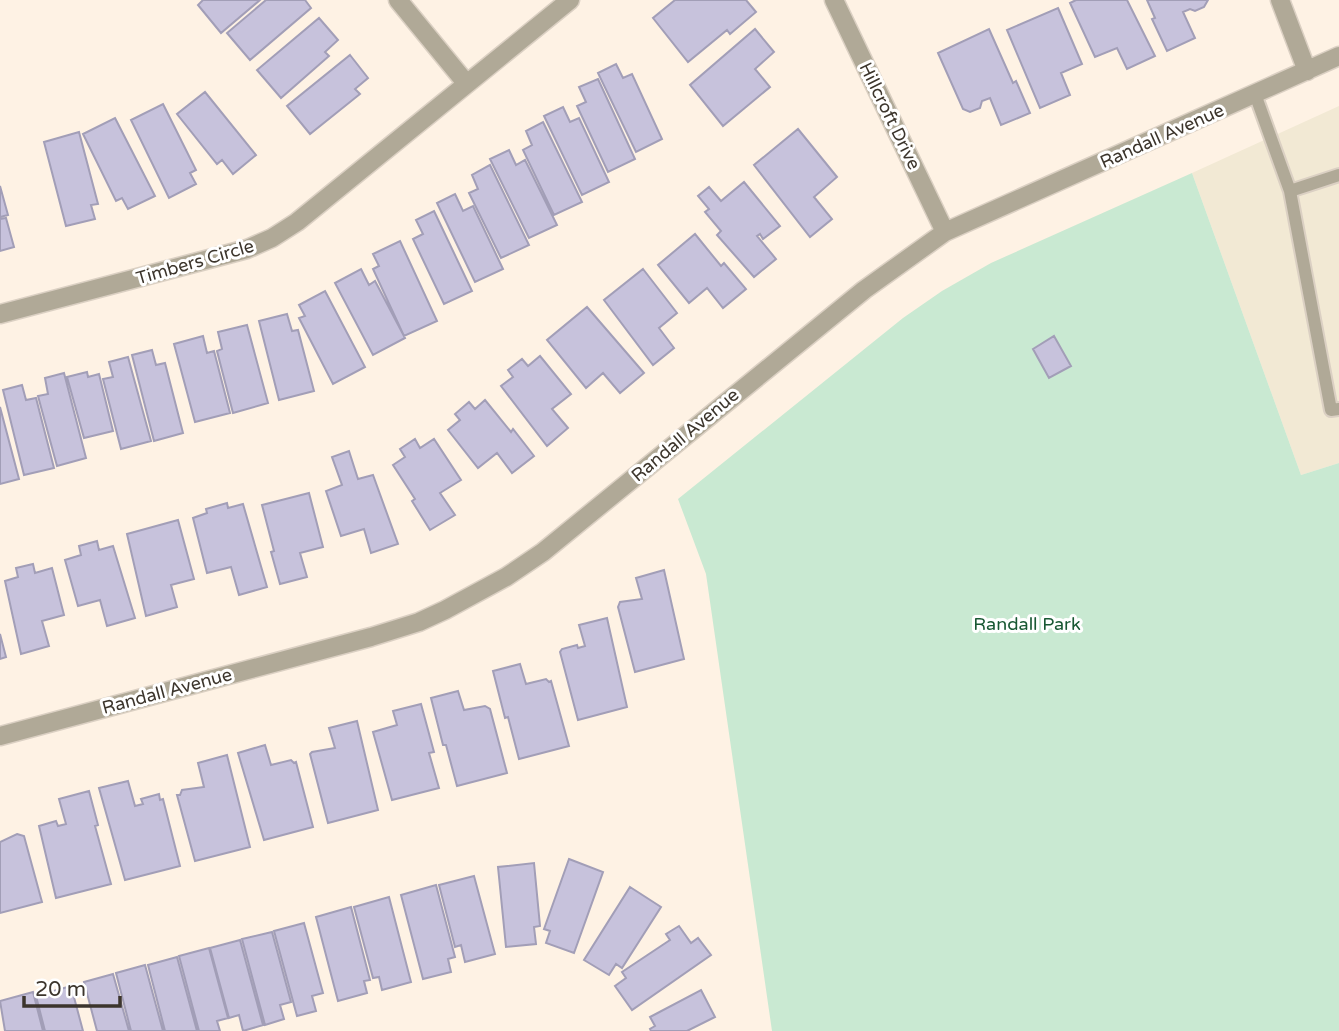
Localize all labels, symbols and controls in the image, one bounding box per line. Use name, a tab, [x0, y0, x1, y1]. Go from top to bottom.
street label: Hillcroft Drive	[855, 59, 925, 173]
street label: Randall Avenue	[1097, 99, 1227, 173]
street label: Timbers Circle	[134, 235, 256, 289]
street label: Randall Avenue	[627, 384, 743, 486]
park label: Randall Park	[973, 613, 1081, 635]
street label: Randall Avenue	[100, 663, 234, 719]
scale bar	[24, 964, 121, 1008]
text: 20 m	[35, 977, 86, 1002]

